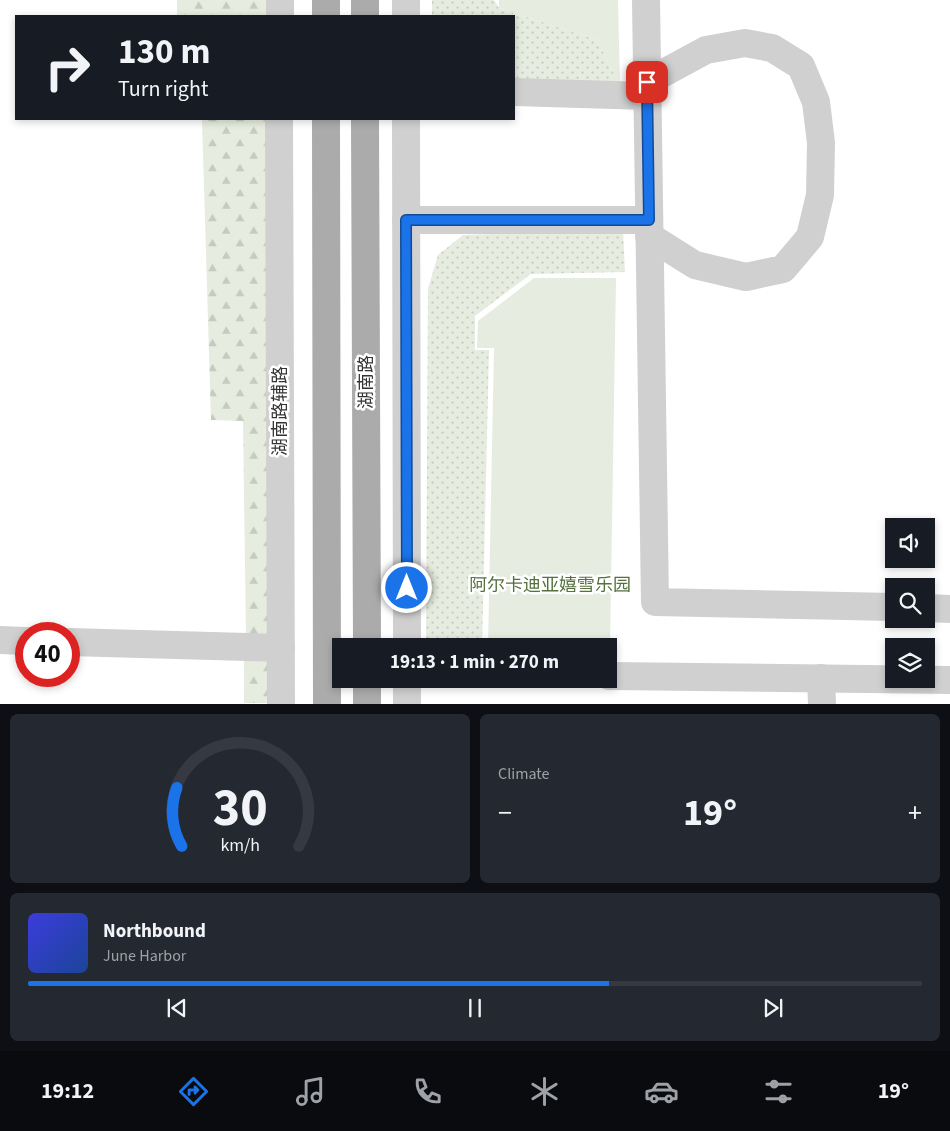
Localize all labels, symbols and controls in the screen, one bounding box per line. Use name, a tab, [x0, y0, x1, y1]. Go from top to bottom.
text: 130 m	[118, 27, 210, 77]
icon: right	[35, 35, 100, 100]
pin	[626, 61, 668, 103]
icon: arrive	[633, 68, 661, 96]
text: Turn right	[118, 73, 208, 105]
street label: 湖南路	[354, 355, 379, 409]
street label: 湖南路辅路	[268, 366, 293, 456]
map controls	[885, 518, 935, 688]
button: sound	[885, 518, 935, 568]
position arrow	[380, 561, 432, 613]
park label: 阿尔卡迪亚嬉雪乐园	[469, 573, 631, 598]
button: search	[885, 578, 935, 628]
speed limit sign: 40	[15, 622, 80, 687]
button: layers	[885, 638, 935, 688]
text: 19:13 · 1 min · 270 m	[390, 649, 559, 676]
text: Climate	[498, 763, 549, 785]
text: 30	[213, 772, 267, 846]
text: 19°	[683, 786, 737, 840]
text: −	[498, 793, 512, 833]
text: +	[908, 793, 922, 833]
text: km/h	[220, 833, 260, 858]
text: Northbound	[103, 918, 206, 945]
text: June Harbor	[103, 945, 186, 967]
icon: previous	[163, 994, 191, 1022]
icon: pause	[461, 994, 489, 1022]
icon: next	[759, 994, 787, 1022]
icon: directions	[176, 1074, 211, 1109]
icon: music	[293, 1074, 328, 1109]
icon: phone	[410, 1074, 445, 1109]
icon: climate	[527, 1074, 562, 1109]
icon: car	[644, 1074, 679, 1109]
icon: filters	[761, 1074, 796, 1109]
text: 19:12	[41, 1075, 94, 1107]
text: 19°	[878, 1075, 909, 1107]

